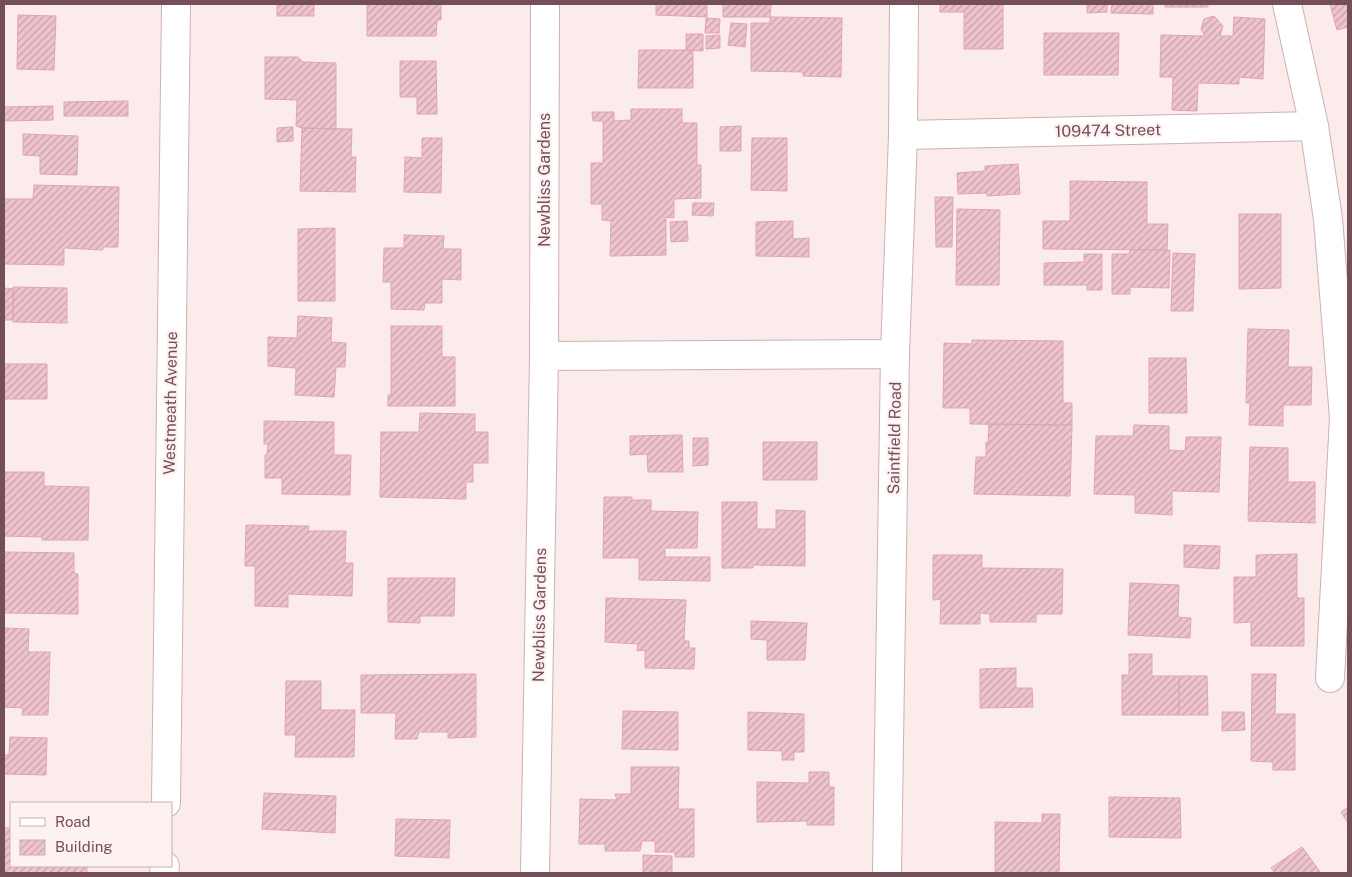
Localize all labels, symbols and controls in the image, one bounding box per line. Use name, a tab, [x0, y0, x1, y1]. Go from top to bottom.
street label: Newbliss Gardens	[535, 113, 554, 247]
street label: 109474 Street	[1055, 120, 1161, 141]
street label: Westmeath Avenue	[160, 331, 181, 475]
street label: Saintfield Road	[884, 381, 905, 495]
street label: Newbliss Gardens	[529, 548, 550, 682]
legend	[10, 802, 172, 867]
text: Road	[55, 813, 91, 830]
text: Building	[55, 838, 113, 855]

